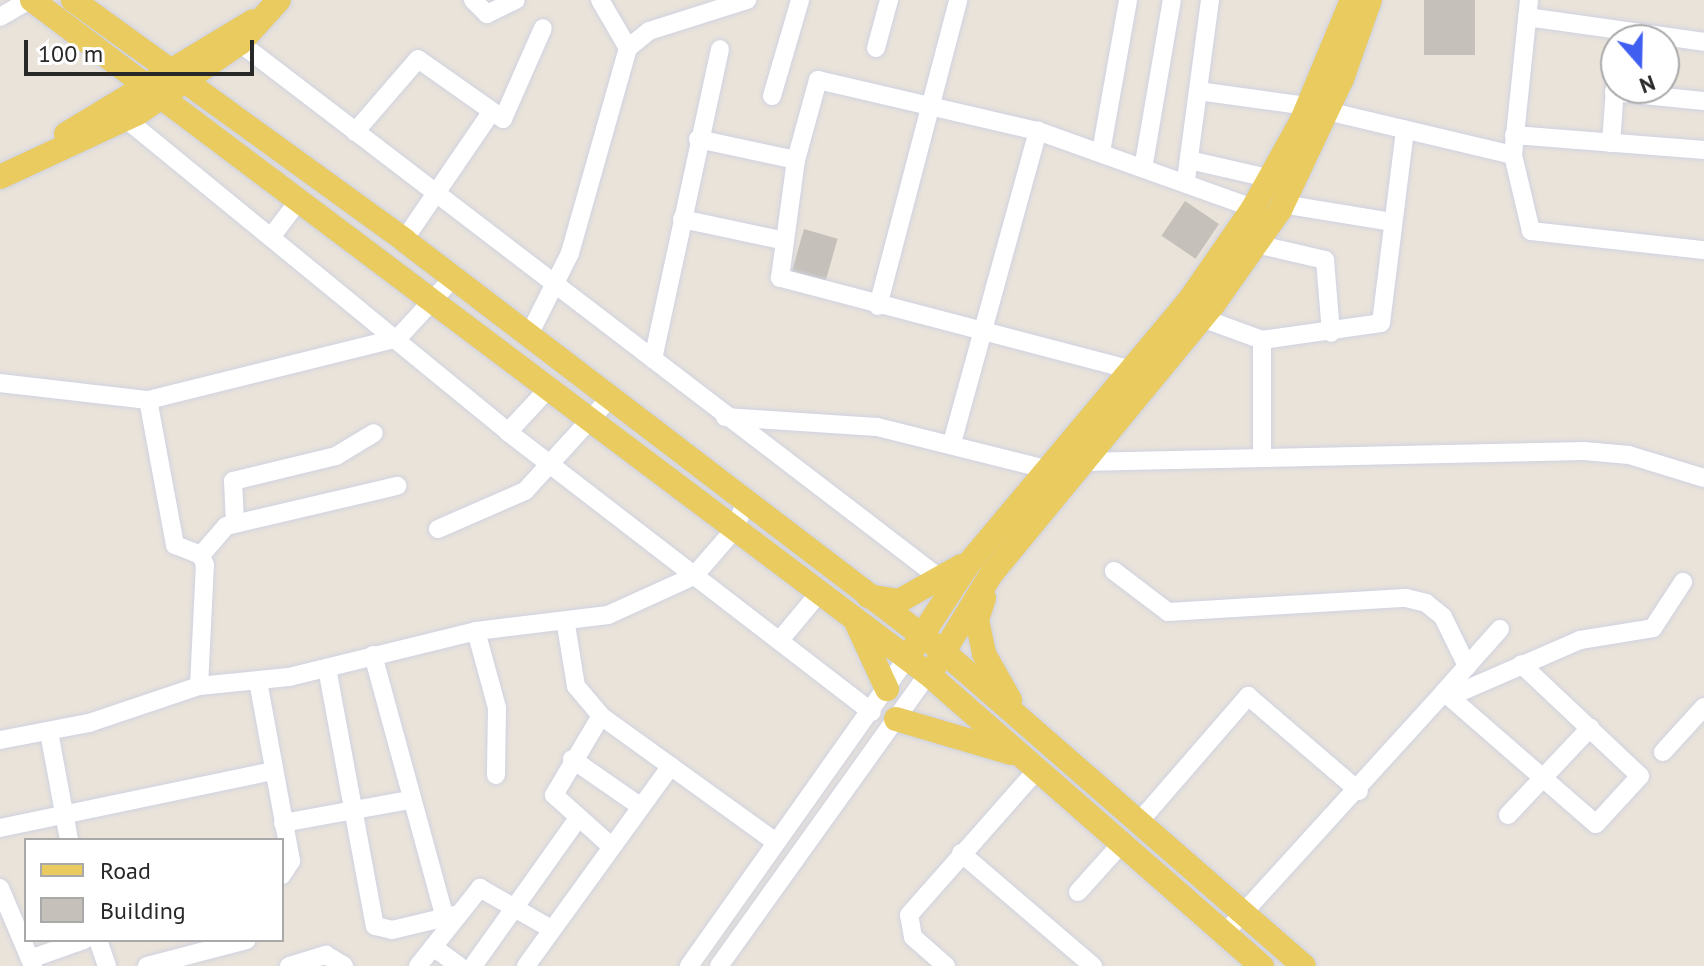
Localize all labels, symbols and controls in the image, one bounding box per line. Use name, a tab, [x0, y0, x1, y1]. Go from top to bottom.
scale bar	[28, 24, 258, 74]
north arrow	[1600, 24, 1680, 104]
text: 100 m	[38, 38, 103, 69]
text: N	[1636, 69, 1659, 100]
legend	[24, 838, 284, 942]
text: Road	[100, 855, 151, 886]
text: Building	[100, 895, 186, 926]

